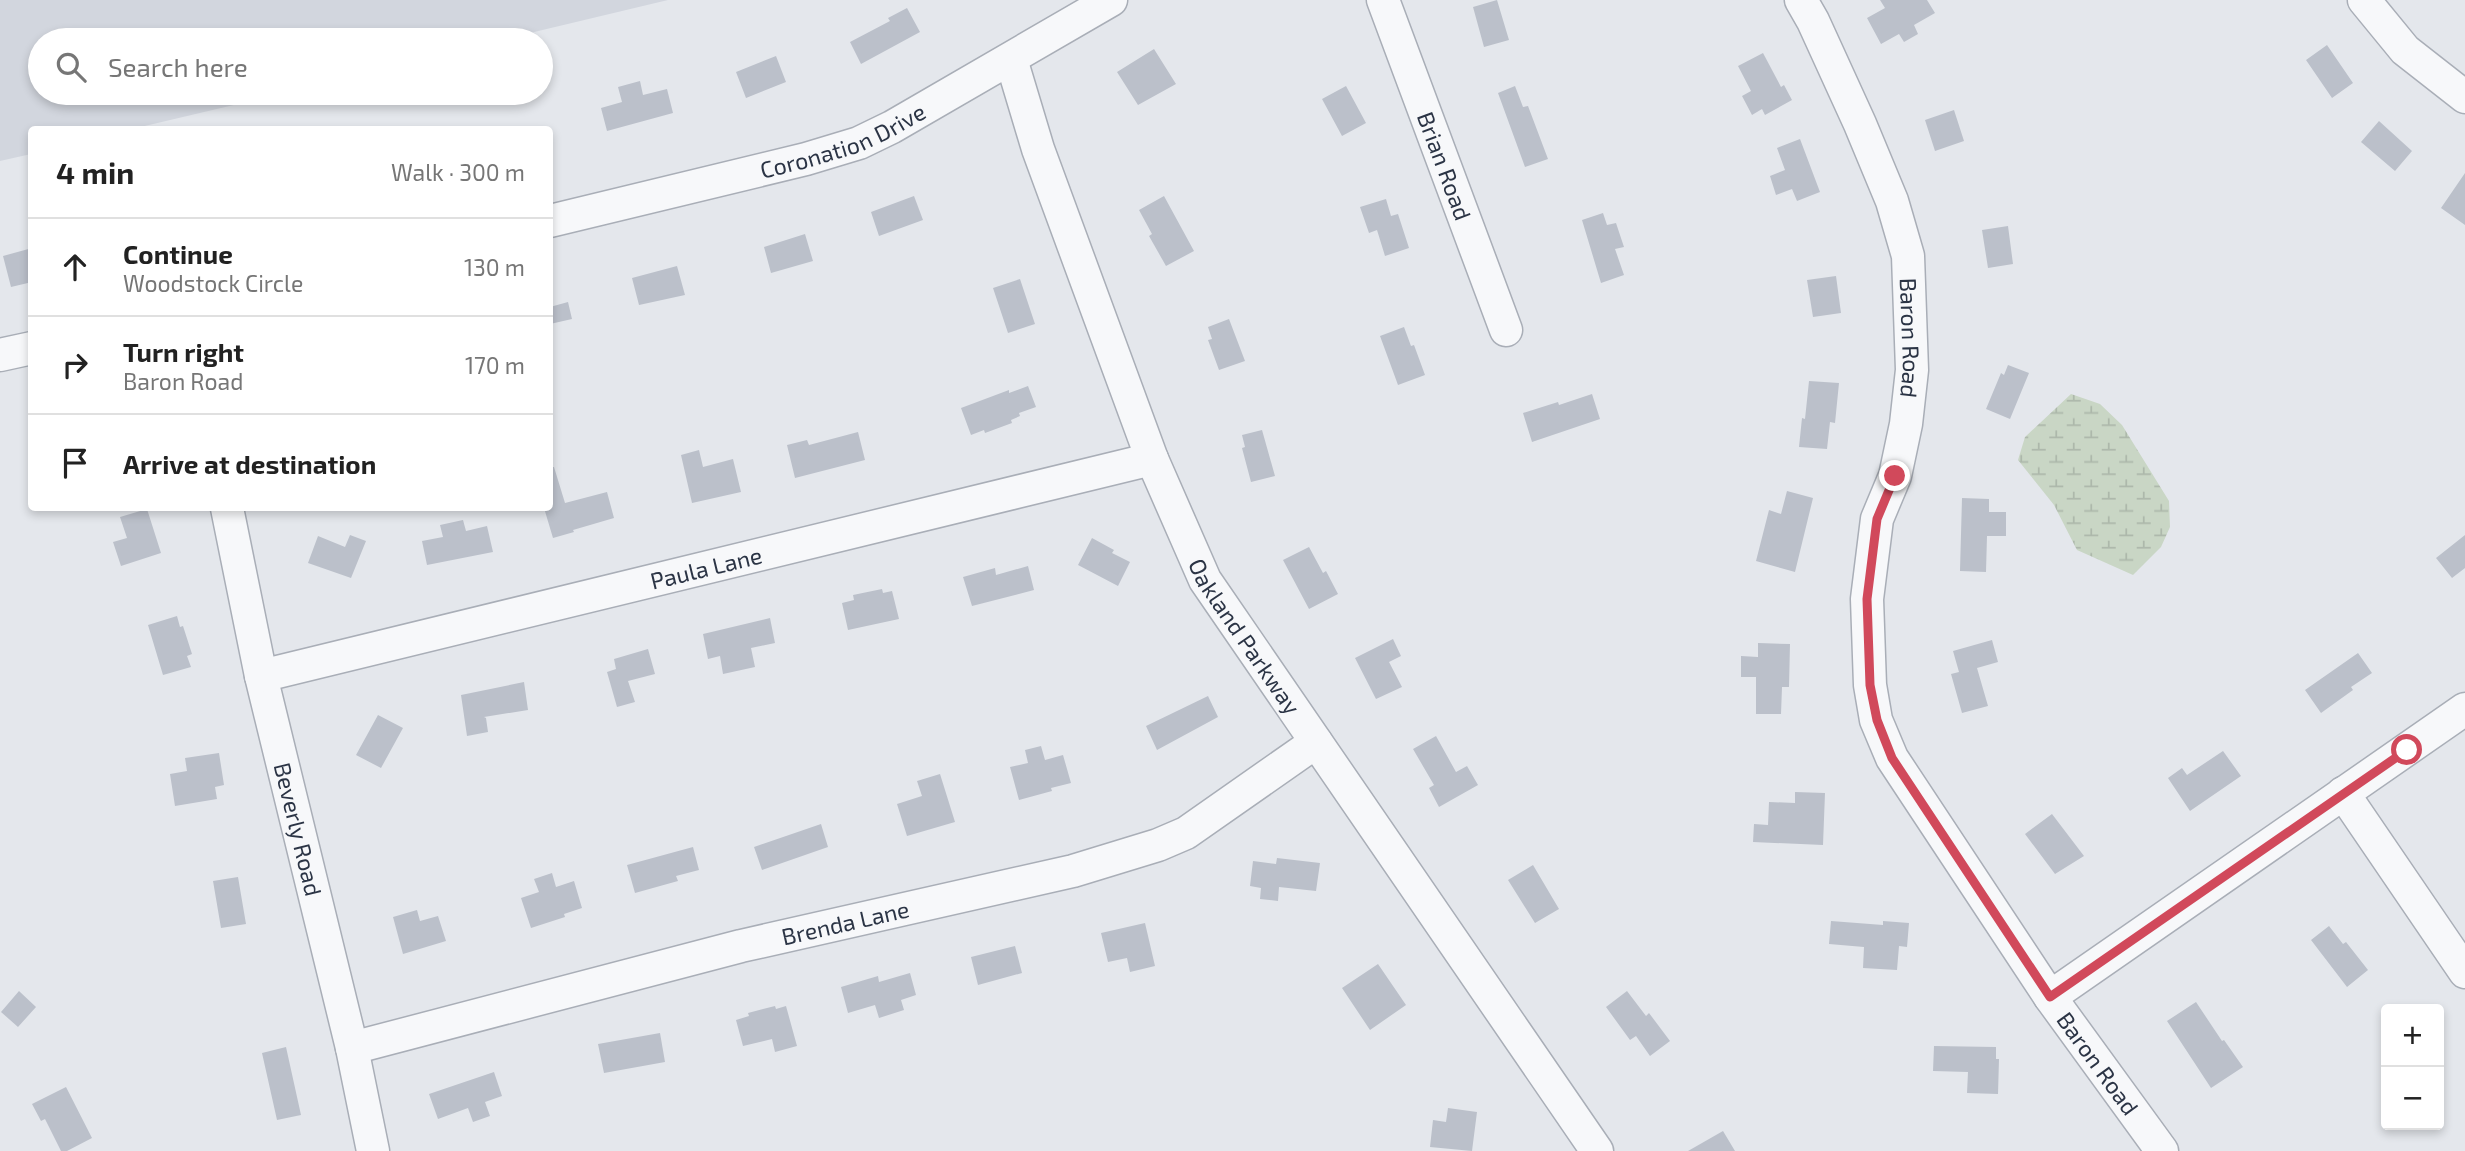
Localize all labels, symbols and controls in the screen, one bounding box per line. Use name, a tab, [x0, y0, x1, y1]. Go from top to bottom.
search box	[28, 28, 553, 105]
icon: search	[52, 48, 90, 86]
text: Search here	[108, 51, 248, 82]
street label: Coronation Drive	[757, 97, 930, 184]
street label: Brian Road	[1412, 108, 1478, 224]
text: 4 min	[56, 154, 134, 190]
text: Walk · 300 m	[391, 158, 525, 186]
text: Continue	[123, 238, 233, 269]
icon: ahead	[56, 248, 94, 286]
text: 130 m	[464, 253, 525, 281]
text: Woodstock Circle	[123, 269, 303, 297]
street label: Baron Road	[1895, 277, 1926, 399]
text: Turn right	[123, 336, 244, 367]
icon: right	[56, 346, 94, 384]
text: 170 m	[465, 351, 525, 379]
text: Baron Road	[123, 367, 243, 395]
icon: arrive	[56, 444, 94, 482]
text: Arrive at destination	[123, 448, 376, 479]
route end	[1879, 460, 1910, 491]
street label: Paula Lane	[647, 541, 765, 595]
street label: Oakland Parkway	[1183, 554, 1307, 719]
route start	[2391, 734, 2422, 765]
street label: Beverly Road	[269, 760, 328, 899]
street label: Brenda Lane	[779, 894, 912, 950]
map controls	[2381, 1004, 2444, 1130]
button: +	[2381, 1004, 2444, 1067]
street label: Baron Road	[2051, 1006, 2145, 1120]
button: −	[2381, 1067, 2444, 1130]

